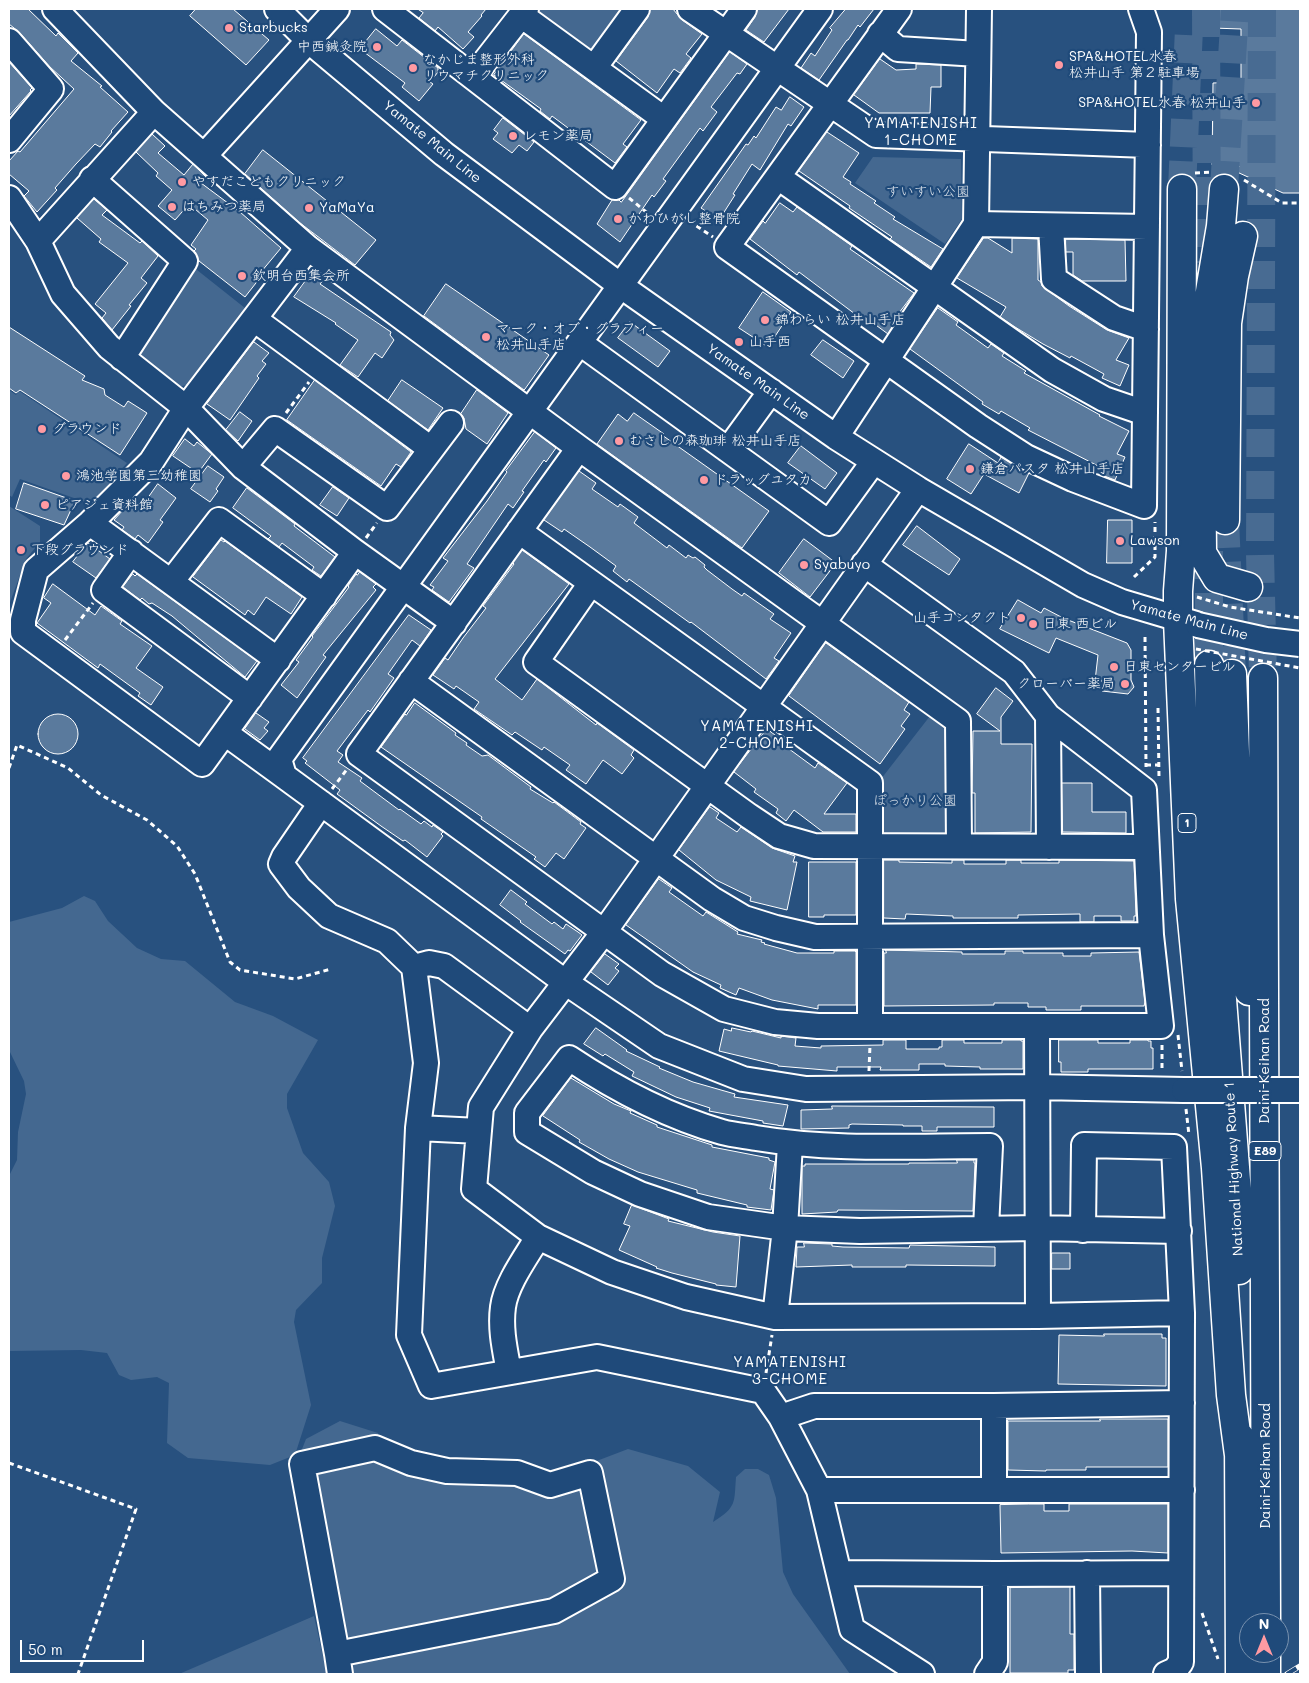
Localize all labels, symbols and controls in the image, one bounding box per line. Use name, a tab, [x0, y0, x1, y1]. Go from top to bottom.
place label: Starbucks	[239, 20, 308, 36]
marker: Starbucks	[223, 22, 235, 34]
place label: 中西鍼灸院	[297, 39, 367, 55]
marker: 中西鍼灸院	[371, 41, 383, 53]
place label: SPA&HOTEL水春 松井山手 第２駐車場	[1069, 49, 1199, 82]
place label: なかじま整形外科 リウマチクリニック	[423, 52, 549, 84]
marker: SPA&HOTEL水春 松井山手 第２駐車場	[1053, 59, 1065, 71]
marker: なかじま整形外科 リウマチクリニック	[407, 62, 419, 74]
place label: SPA&HOTEL水春 松井山手	[1078, 95, 1246, 111]
street label: Yamate Main Line	[379, 97, 485, 187]
marker: SPA&HOTEL水春 松井山手	[1250, 97, 1262, 109]
district label: YAMATENISHI 1-CHOME	[863, 114, 979, 149]
place label: レモン薬局	[523, 128, 593, 144]
marker: レモン薬局	[507, 130, 519, 142]
place label: やすだこどもクリニック	[192, 174, 346, 190]
marker: やすだこどもクリニック	[176, 176, 188, 188]
park label: すいすい公園	[886, 184, 970, 200]
place label: はちみつ薬局	[182, 199, 266, 215]
place label: YaMaYa	[319, 200, 375, 216]
marker: はちみつ薬局	[166, 201, 178, 213]
marker: YaMaYa	[303, 202, 315, 214]
place label: かわひがし整骨院	[628, 211, 740, 227]
marker: かわひがし整骨院	[612, 213, 624, 225]
place label: 欽明台西集会所	[252, 268, 350, 284]
marker: 欽明台西集会所	[236, 270, 248, 282]
place label: 錦わらい 松井山手店	[775, 312, 905, 328]
marker: 錦わらい 松井山手店	[759, 314, 771, 326]
place label: マーク・オブ・グラフィー 松井山手店	[496, 321, 664, 354]
marker: マーク・オブ・グラフィー 松井山手店	[480, 331, 492, 343]
place label: 山手西	[749, 334, 791, 350]
marker: 山手西	[733, 336, 745, 348]
street label: Yamate Main Line	[703, 340, 813, 424]
place label: グラウンド	[52, 421, 122, 437]
marker: グラウンド	[36, 423, 48, 435]
place label: むさしの森珈琲 松井山手店	[629, 433, 801, 449]
marker: むさしの森珈琲 松井山手店	[613, 435, 625, 447]
place label: 鎌倉パスタ 松井山手店	[980, 461, 1124, 477]
marker: 鎌倉パスタ 松井山手店	[964, 463, 976, 475]
place label: 鴻池学園第三幼稚園	[76, 468, 202, 484]
marker: 鴻池学園第三幼稚園	[60, 470, 72, 482]
place label: ドラッグユタカ	[714, 472, 812, 488]
marker: ドラッグユタカ	[698, 474, 710, 486]
place label: ピアジェ資料館	[55, 497, 153, 513]
marker: ピアジェ資料館	[39, 499, 51, 511]
place label: Lawson	[1130, 533, 1180, 549]
marker: Lawson	[1114, 535, 1126, 547]
place label: 下段グラウンド	[31, 542, 129, 558]
marker: 下段グラウンド	[15, 544, 27, 556]
place label: Syabuyo	[814, 557, 870, 573]
marker: Syabuyo	[798, 559, 810, 571]
street label: Yamate Main Line	[1128, 596, 1250, 644]
place label: 山手コンタクト	[913, 610, 1011, 626]
marker: 山手コンタクト	[1015, 612, 1027, 624]
place label: 日東 西ビル	[1043, 616, 1117, 632]
marker: 日東 西ビル	[1027, 618, 1039, 630]
place label: 日東センタービル	[1124, 659, 1236, 675]
marker: 日東センタービル	[1108, 661, 1120, 673]
place label: クローバー薬局	[1017, 676, 1115, 692]
marker: クローバー薬局	[1119, 678, 1131, 690]
district label: YAMATENISHI 2-CHOME	[699, 717, 815, 752]
park label: ぽっかり公園	[873, 793, 957, 809]
road number: 1	[1178, 814, 1196, 832]
street label: Daini-Keihan Road	[1257, 998, 1273, 1124]
street label: National Highway Route 1	[1221, 1081, 1247, 1257]
road number: E89	[1249, 1142, 1281, 1160]
district label: YAMATENISHI 3-CHOME	[732, 1353, 848, 1388]
street label: Daini-Keihan Road	[1258, 1403, 1274, 1529]
north arrow	[1239, 1613, 1289, 1663]
text: N	[1259, 1614, 1269, 1633]
scale bar	[22, 1630, 146, 1662]
text: 50 m	[28, 1639, 63, 1659]

